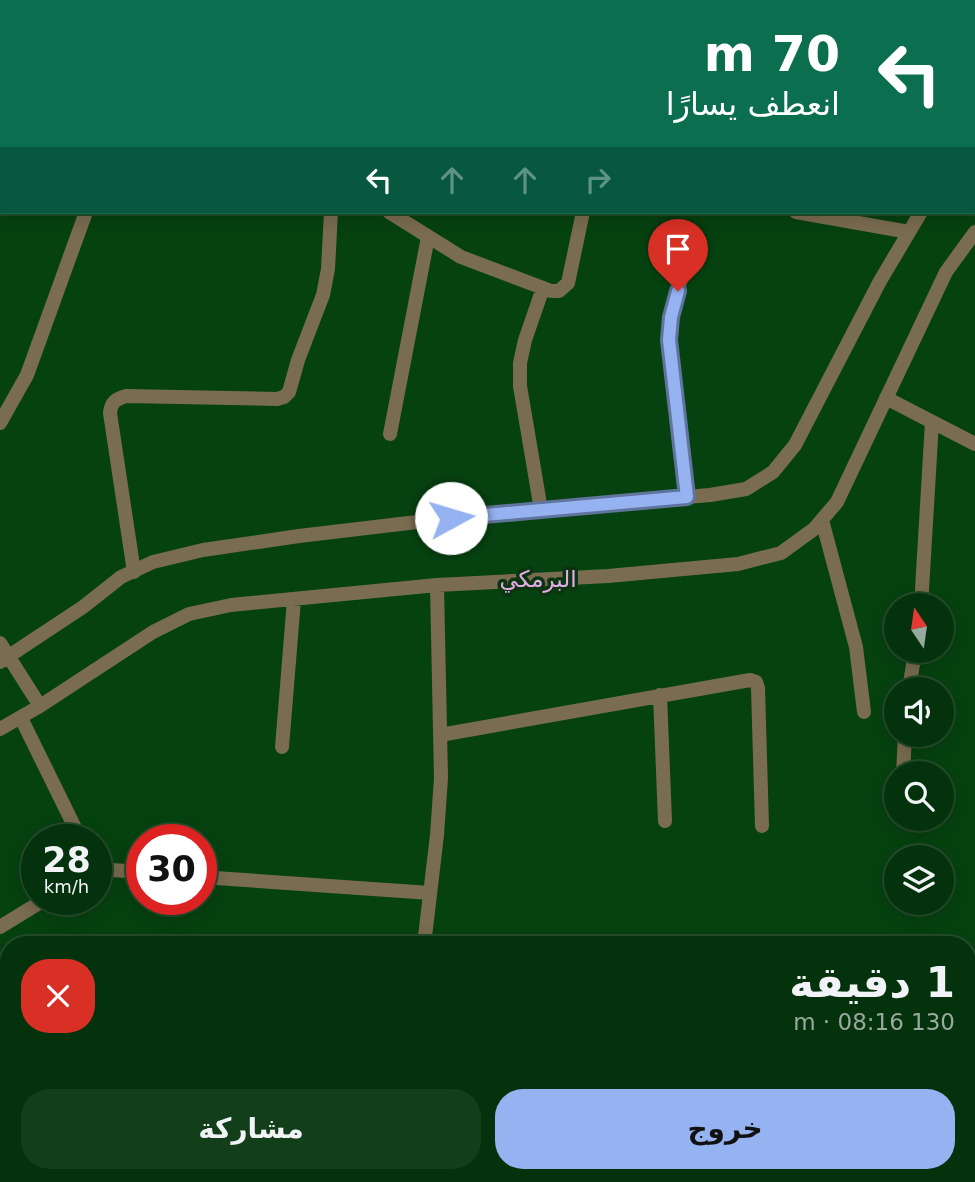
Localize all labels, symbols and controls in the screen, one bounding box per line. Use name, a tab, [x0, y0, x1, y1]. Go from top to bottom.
text: 70 m	[704, 26, 840, 83]
icon: left	[864, 28, 955, 119]
text: انعطف يسارًا	[666, 85, 840, 123]
icon: left	[360, 161, 398, 199]
icon: ahead	[433, 161, 471, 199]
icon: ahead	[506, 161, 544, 199]
icon: right	[579, 161, 617, 199]
pin	[648, 219, 708, 291]
icon: arrive	[659, 230, 697, 268]
position arrow	[414, 481, 488, 555]
district label: البرمكي	[499, 566, 577, 593]
north arrow	[884, 593, 954, 663]
map controls	[884, 593, 954, 915]
button: sound	[884, 677, 954, 747]
button: search	[884, 761, 954, 831]
speed limit sign: 30	[126, 824, 217, 915]
text: 28	[42, 840, 91, 880]
button: layers	[884, 845, 954, 915]
text: km/h	[44, 876, 89, 897]
text: 1 دقيقة	[789, 958, 955, 1007]
button: close	[21, 959, 95, 1033]
text: 130 m · 08:16	[793, 1009, 955, 1035]
button: مشاركة	[21, 1089, 481, 1169]
button: خروج	[495, 1089, 955, 1169]

